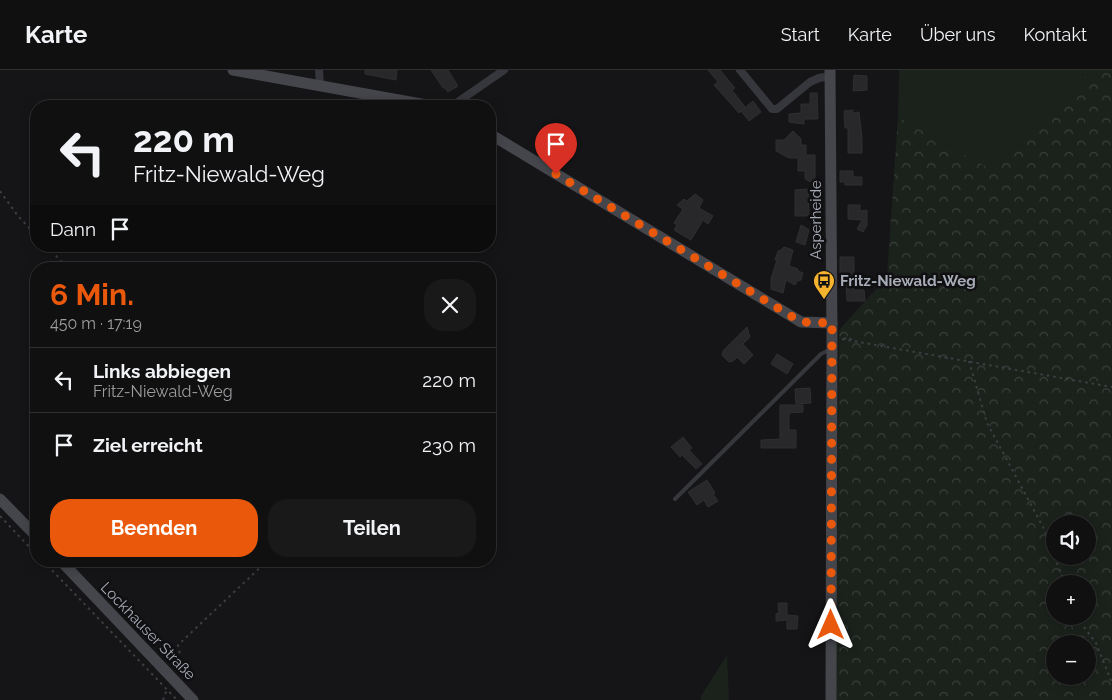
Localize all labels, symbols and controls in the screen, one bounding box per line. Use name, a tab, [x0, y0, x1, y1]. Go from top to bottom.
text: Karte	[25, 20, 87, 49]
text: Start	[781, 24, 820, 45]
text: Karte	[848, 24, 892, 45]
text: Über uns	[920, 24, 995, 45]
text: Kontakt	[1023, 24, 1087, 45]
text: 220 m	[133, 119, 235, 160]
icon: left	[50, 120, 115, 185]
pin	[535, 123, 577, 174]
icon: arrive	[542, 130, 570, 158]
text: Fritz-Niewald-Weg	[133, 161, 325, 187]
street label: Asperheide	[807, 180, 825, 260]
icon: arrive	[106, 215, 134, 243]
text: Dann	[50, 218, 96, 240]
bus stop icon: Fritz-Niewald-Weg	[812, 269, 836, 300]
place label: Fritz-Niewald-Weg	[840, 272, 976, 290]
text: 6 Min.	[50, 277, 134, 312]
button: close	[424, 279, 476, 331]
text: 450 m · 17:19	[50, 314, 142, 333]
text: Links abbiegen	[93, 360, 231, 382]
icon: left	[50, 366, 78, 394]
text: 220 m	[422, 369, 476, 391]
text: Fritz-Niewald-Weg	[93, 382, 233, 401]
icon: arrive	[50, 431, 78, 459]
text: Ziel erreicht	[93, 434, 203, 456]
text: 230 m	[422, 434, 476, 456]
button: Beenden	[50, 499, 258, 557]
button: Teilen	[268, 499, 476, 557]
map controls	[1046, 515, 1096, 685]
button: sound	[1046, 515, 1096, 565]
button: +	[1046, 575, 1096, 625]
street label: Lockhauser Straße	[97, 578, 199, 684]
position arrow	[804, 598, 856, 650]
button: −	[1046, 635, 1096, 685]

